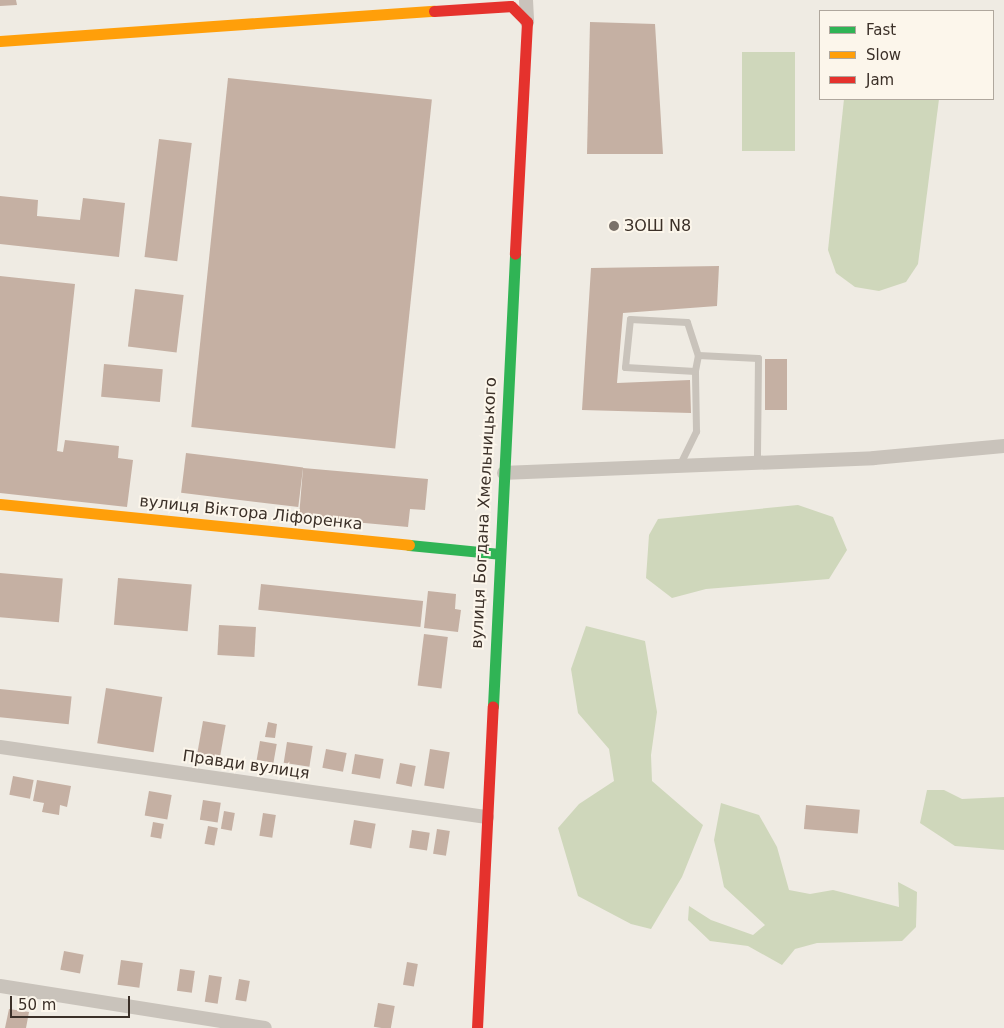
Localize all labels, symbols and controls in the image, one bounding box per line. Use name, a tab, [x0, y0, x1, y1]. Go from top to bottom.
legend	[819, 10, 994, 100]
text: Fast	[866, 21, 896, 39]
text: Slow	[866, 46, 901, 64]
text: Jam	[866, 71, 894, 89]
place label: ЗОШ N8	[624, 216, 691, 236]
marker: ЗОШ N8	[608, 220, 620, 232]
street label: вулиця Богдана Хмельницького	[467, 377, 501, 649]
street label: вулиця Віктора Ліфоренка	[138, 492, 364, 534]
street label: Правди вулиця	[181, 747, 311, 783]
scale bar	[12, 986, 132, 1018]
text: 50 m	[18, 996, 56, 1014]

